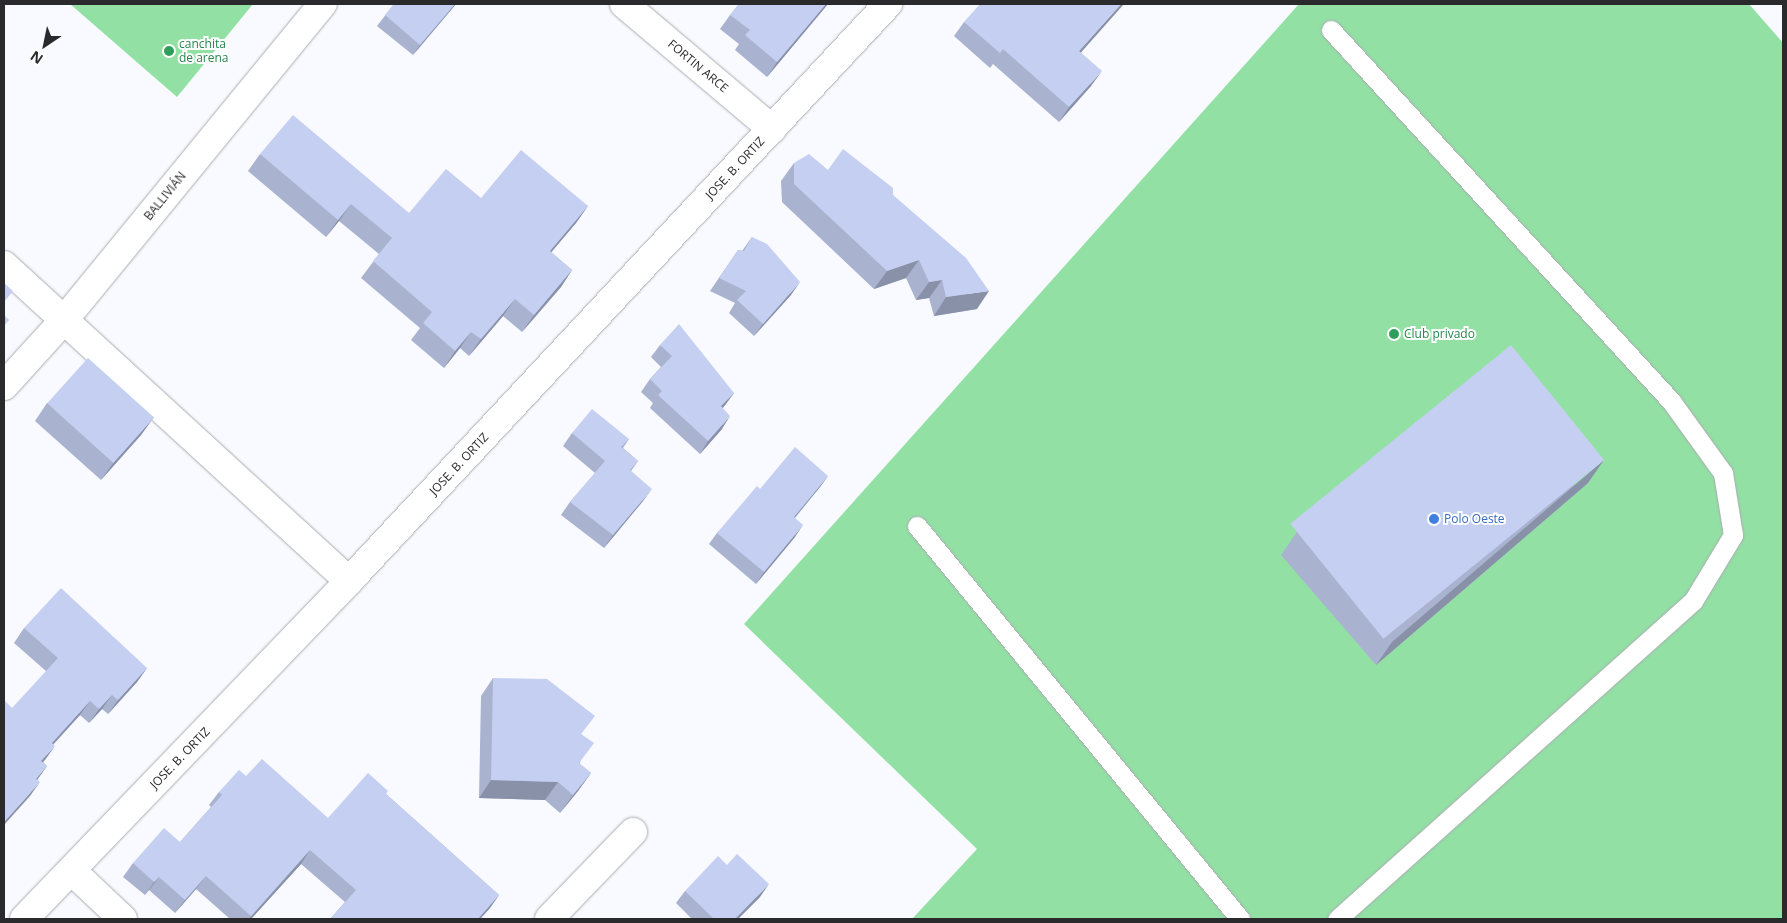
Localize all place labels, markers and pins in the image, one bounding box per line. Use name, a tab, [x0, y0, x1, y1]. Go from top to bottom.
place label: canchita de arena	[179, 37, 229, 65]
marker: canchita de arena	[163, 45, 175, 57]
place label: Club privado	[1404, 327, 1475, 341]
marker: Club privado	[1388, 328, 1400, 340]
place label: Polo Oeste	[1444, 512, 1505, 526]
marker: Polo Oeste	[1428, 513, 1440, 525]

